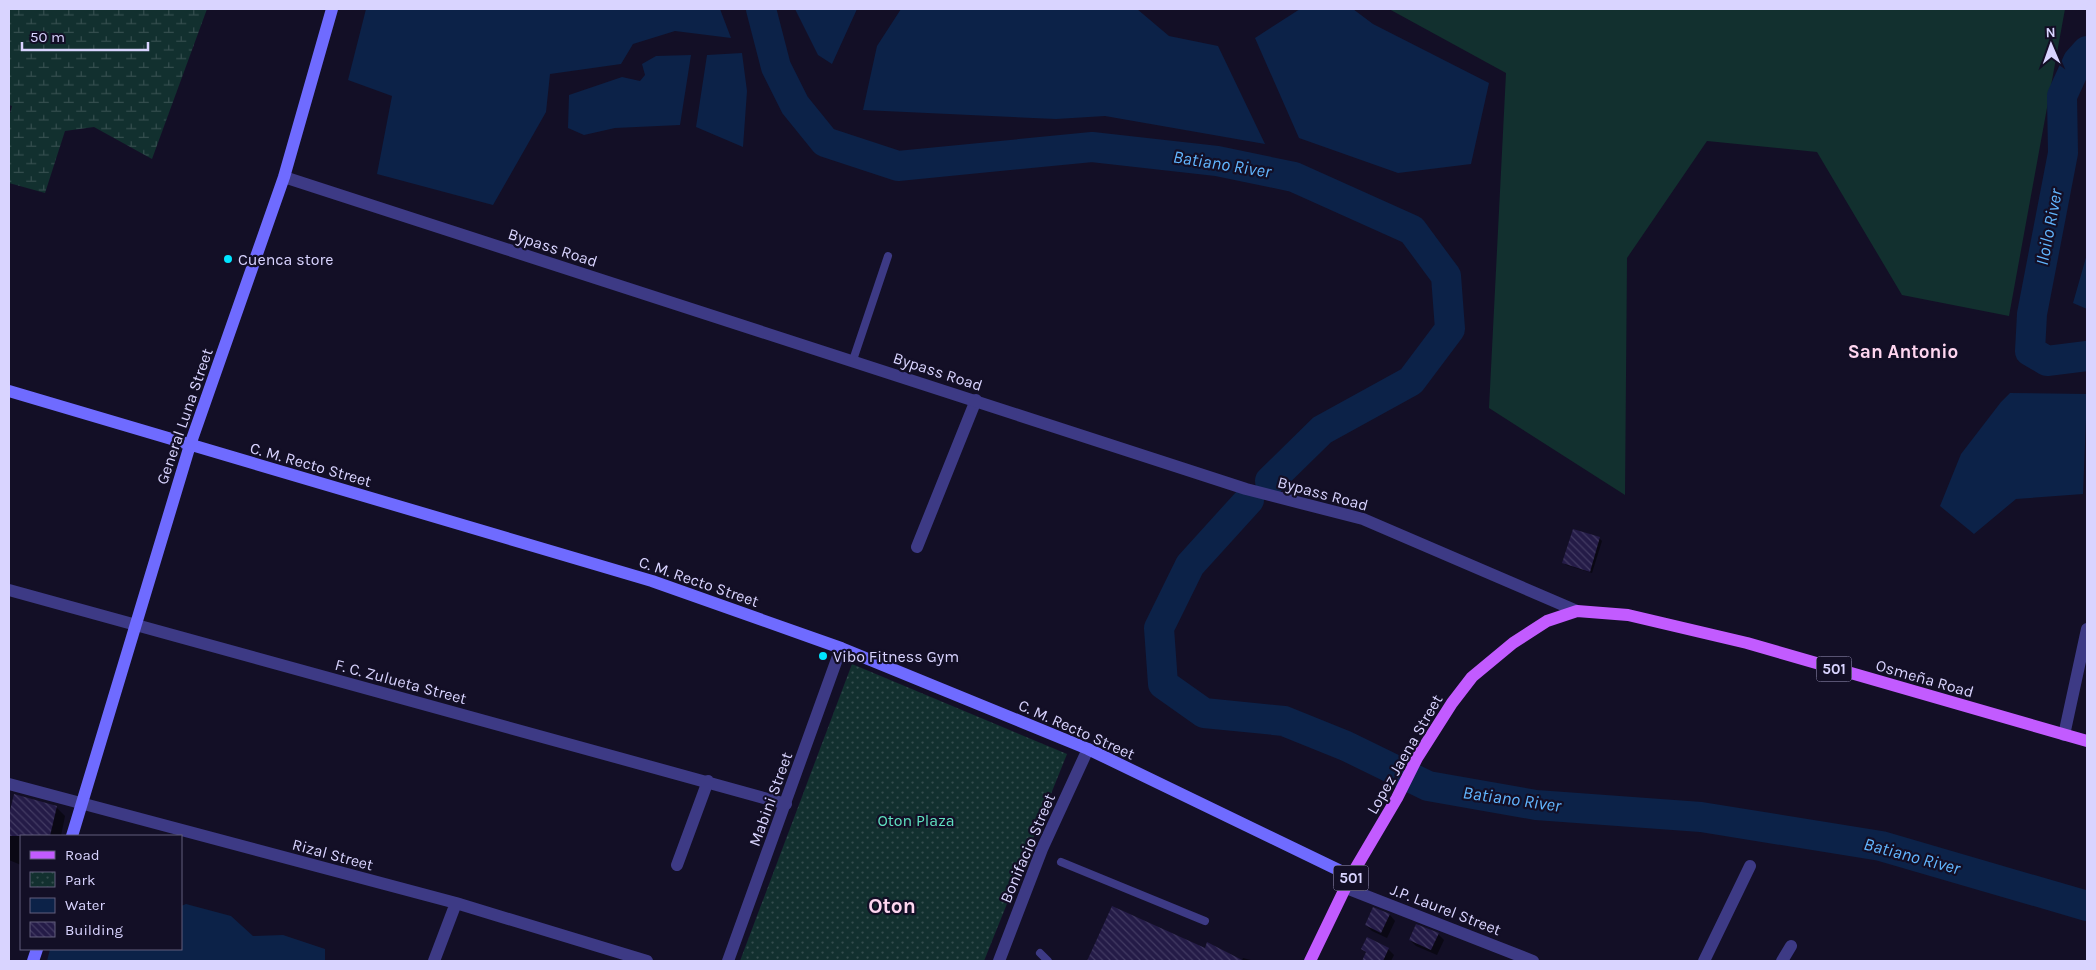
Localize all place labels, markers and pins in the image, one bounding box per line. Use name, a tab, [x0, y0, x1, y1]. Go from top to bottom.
place label: Cuenca store	[238, 250, 333, 269]
marker: Cuenca store	[222, 253, 234, 265]
place label: Vibo Fitness Gym	[833, 647, 959, 666]
marker: Vibo Fitness Gym	[817, 650, 829, 662]

